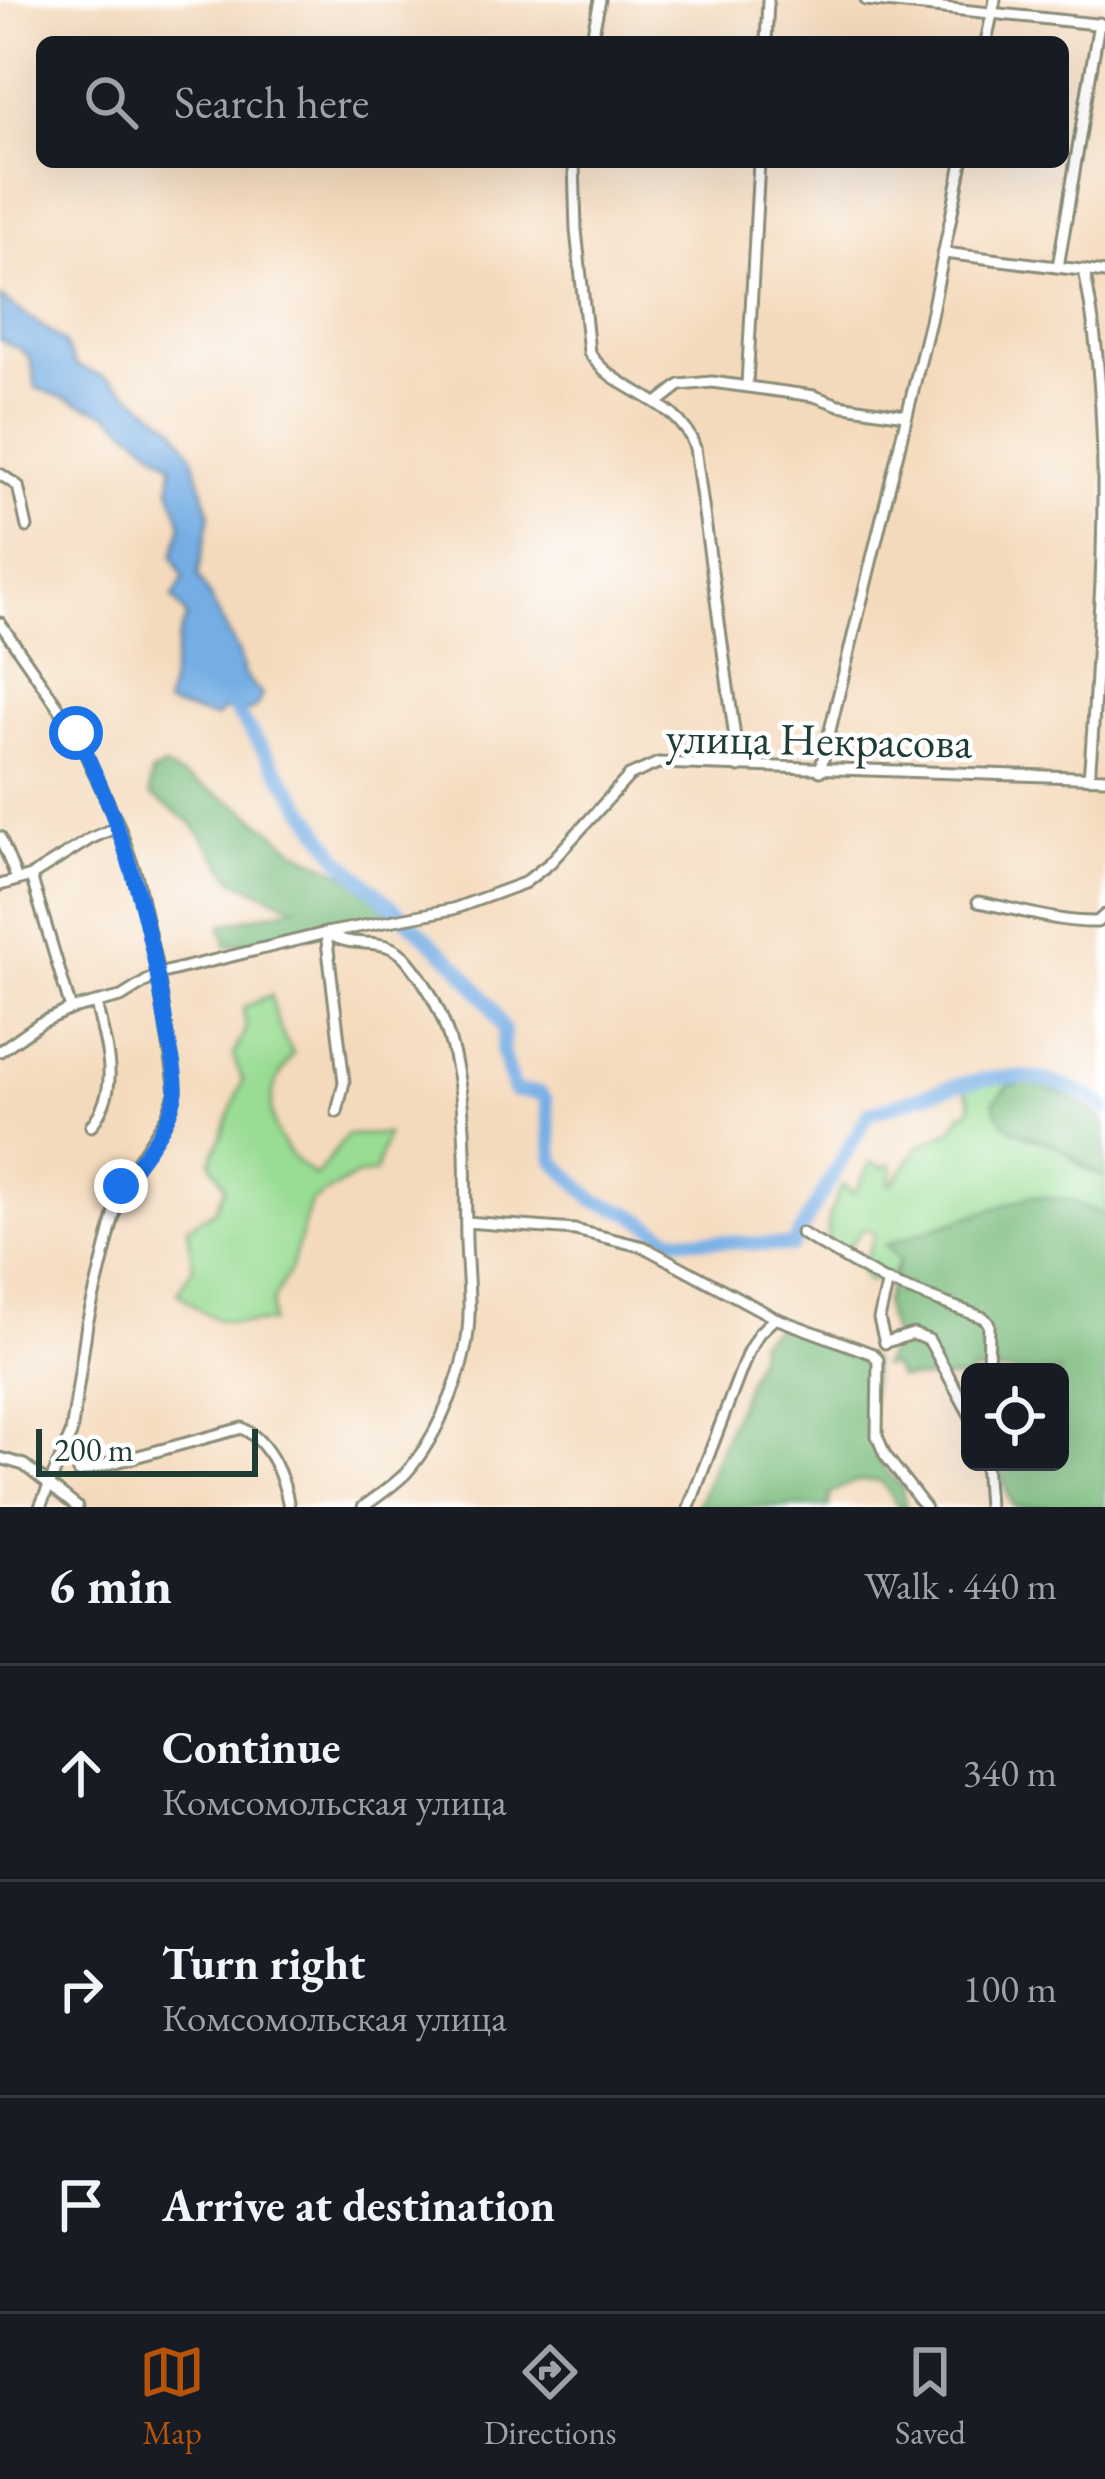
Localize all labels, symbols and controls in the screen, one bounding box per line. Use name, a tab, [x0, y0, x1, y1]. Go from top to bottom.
search box	[36, 36, 1069, 168]
icon: search	[78, 69, 144, 135]
text: Search here	[174, 73, 369, 131]
route start	[49, 706, 103, 760]
street label: улица Некрасова	[665, 707, 973, 771]
route end	[94, 1159, 148, 1213]
map controls	[961, 1363, 1069, 1471]
button: locate	[961, 1363, 1069, 1471]
scale bar	[36, 1423, 258, 1476]
text: 200 m	[54, 1428, 134, 1471]
text: 6 min	[48, 1552, 172, 1618]
text: Walk · 440 m	[864, 1560, 1057, 1611]
text: Continue	[162, 1718, 340, 1776]
icon: ahead	[48, 1740, 114, 1806]
text: 340 m	[963, 1747, 1057, 1798]
text: Комсомольская улица	[162, 1776, 507, 1827]
text: Turn right	[162, 1934, 365, 1992]
icon: right	[48, 1956, 114, 2022]
text: 100 m	[963, 1963, 1057, 2014]
text: Комсомольская улица	[162, 1992, 507, 2043]
icon: arrive	[48, 2172, 114, 2238]
text: Arrive at destination	[162, 2176, 555, 2234]
tab: Map	[139, 2339, 205, 2454]
tab: Directions	[484, 2339, 617, 2454]
tab: Saved	[895, 2339, 966, 2454]

